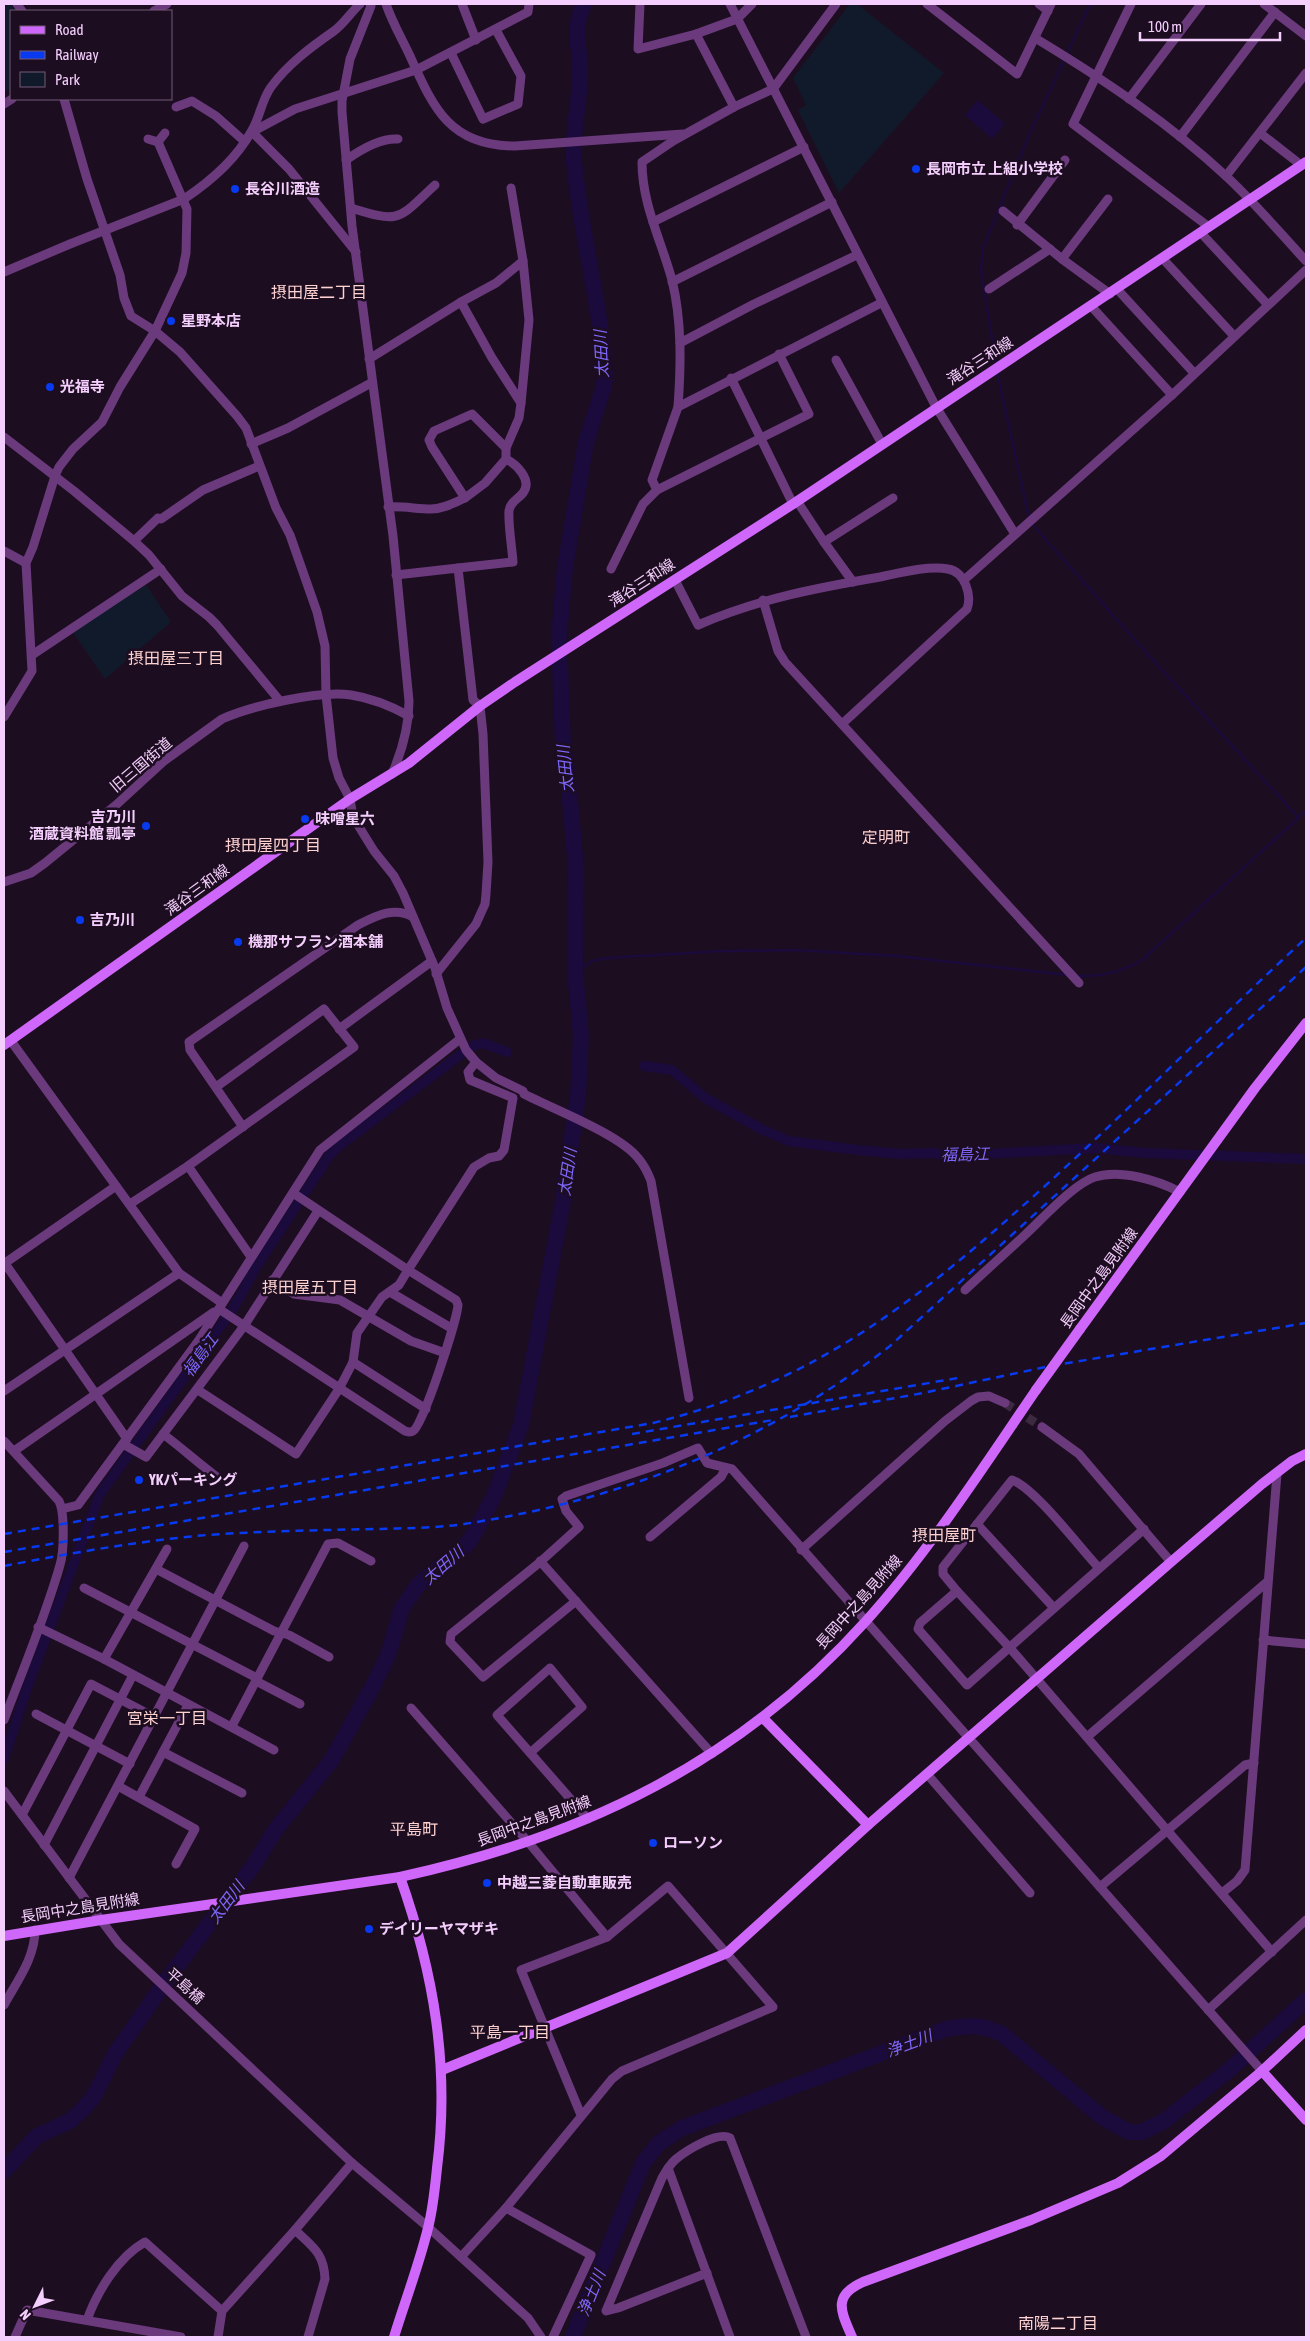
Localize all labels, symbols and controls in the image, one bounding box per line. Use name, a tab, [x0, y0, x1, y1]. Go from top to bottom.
legend	[10, 10, 172, 100]
scale bar	[1140, 10, 1280, 42]
text: 100 m	[1148, 18, 1182, 35]
text: Road	[55, 21, 84, 38]
text: Railway	[55, 46, 99, 63]
text: Park	[55, 71, 80, 88]
place label: 長岡市立 上組小学校	[926, 160, 1063, 177]
marker: 長岡市立 上組小学校	[910, 163, 922, 175]
place label: 長谷川酒造	[245, 180, 320, 197]
marker: 長谷川酒造	[229, 183, 241, 195]
district label: 摂田屋二丁目	[271, 283, 367, 301]
place label: 星野本店	[181, 312, 241, 329]
marker: 星野本店	[165, 315, 177, 327]
water label: 太田川	[591, 328, 611, 378]
street label: 滝谷三和線	[944, 333, 1016, 388]
place label: 光福寺	[60, 378, 105, 395]
marker: 光福寺	[44, 381, 56, 393]
street label: 滝谷三和線	[606, 555, 678, 610]
district label: 摂田屋三丁目	[128, 649, 224, 667]
street label: 旧三国街道	[106, 734, 175, 795]
water label: 太田川	[553, 742, 576, 794]
place label: 吉乃川 酒蔵資料館 瓢亭	[29, 808, 136, 842]
place label: 味噌星六	[315, 810, 375, 827]
marker: 味噌星六	[299, 813, 311, 825]
marker: 吉乃川 酒蔵資料館 瓢亭	[140, 820, 152, 832]
district label: 定明町	[862, 828, 910, 846]
district label: 摂田屋四丁目	[225, 836, 321, 854]
street label: 滝谷三和線	[161, 861, 232, 919]
place label: 吉乃川	[90, 911, 135, 928]
marker: 吉乃川	[74, 914, 86, 926]
place label: 機那サフラン酒本舗	[248, 933, 383, 950]
marker: 機那サフラン酒本舗	[232, 936, 244, 948]
water label: 太田川	[555, 1145, 580, 1197]
water label: 福島江	[941, 1145, 991, 1163]
street label: 長岡中之島見附線	[1056, 1224, 1141, 1331]
district label: 摂田屋五丁目	[262, 1278, 358, 1296]
water label: 福島江	[179, 1329, 223, 1380]
place label: YKパーキング	[148, 1471, 238, 1488]
marker: YKパーキング	[133, 1474, 145, 1486]
district label: 摂田屋町	[912, 1526, 976, 1544]
water label: 太田川	[419, 1541, 469, 1588]
street label: 長岡中之島見附線	[812, 1551, 905, 1652]
district label: 宮栄一丁目	[127, 1709, 207, 1727]
street label: 長岡中之島見附線	[475, 1792, 593, 1849]
district label: 平島町	[390, 1820, 438, 1838]
place label: ローソン	[663, 1834, 723, 1851]
marker: ローソン	[647, 1837, 659, 1849]
place label: 中越三菱自動車販売	[497, 1874, 632, 1891]
water label: 太田川	[204, 1876, 249, 1927]
marker: 中越三菱自動車販売	[481, 1877, 493, 1889]
street label: 長岡中之島見附線	[19, 1890, 141, 1925]
place label: デイリーヤマザキ	[379, 1920, 499, 1937]
marker: デイリーヤマザキ	[363, 1923, 375, 1935]
street label: 平島橋	[163, 1964, 208, 2007]
district label: 平島一丁目	[470, 2023, 550, 2041]
water label: 浄土川	[883, 2025, 936, 2060]
water label: 浄土川	[574, 2266, 609, 2319]
north arrow	[10, 2281, 60, 2331]
text: N	[17, 2306, 34, 2323]
district label: 南陽二丁目	[1018, 2314, 1098, 2332]

